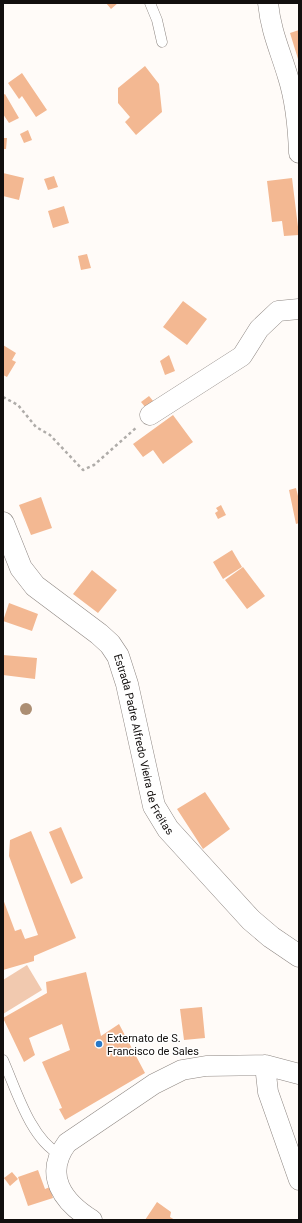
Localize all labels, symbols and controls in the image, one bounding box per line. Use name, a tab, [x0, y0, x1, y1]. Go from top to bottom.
street label: Estrada Padre Alfredo Vieira de Freitas	[111, 652, 176, 838]
place label: Externato de S. Francisco de Sales	[107, 1032, 199, 1058]
marker: Externato de S. Francisco de Sales	[94, 1039, 104, 1049]

